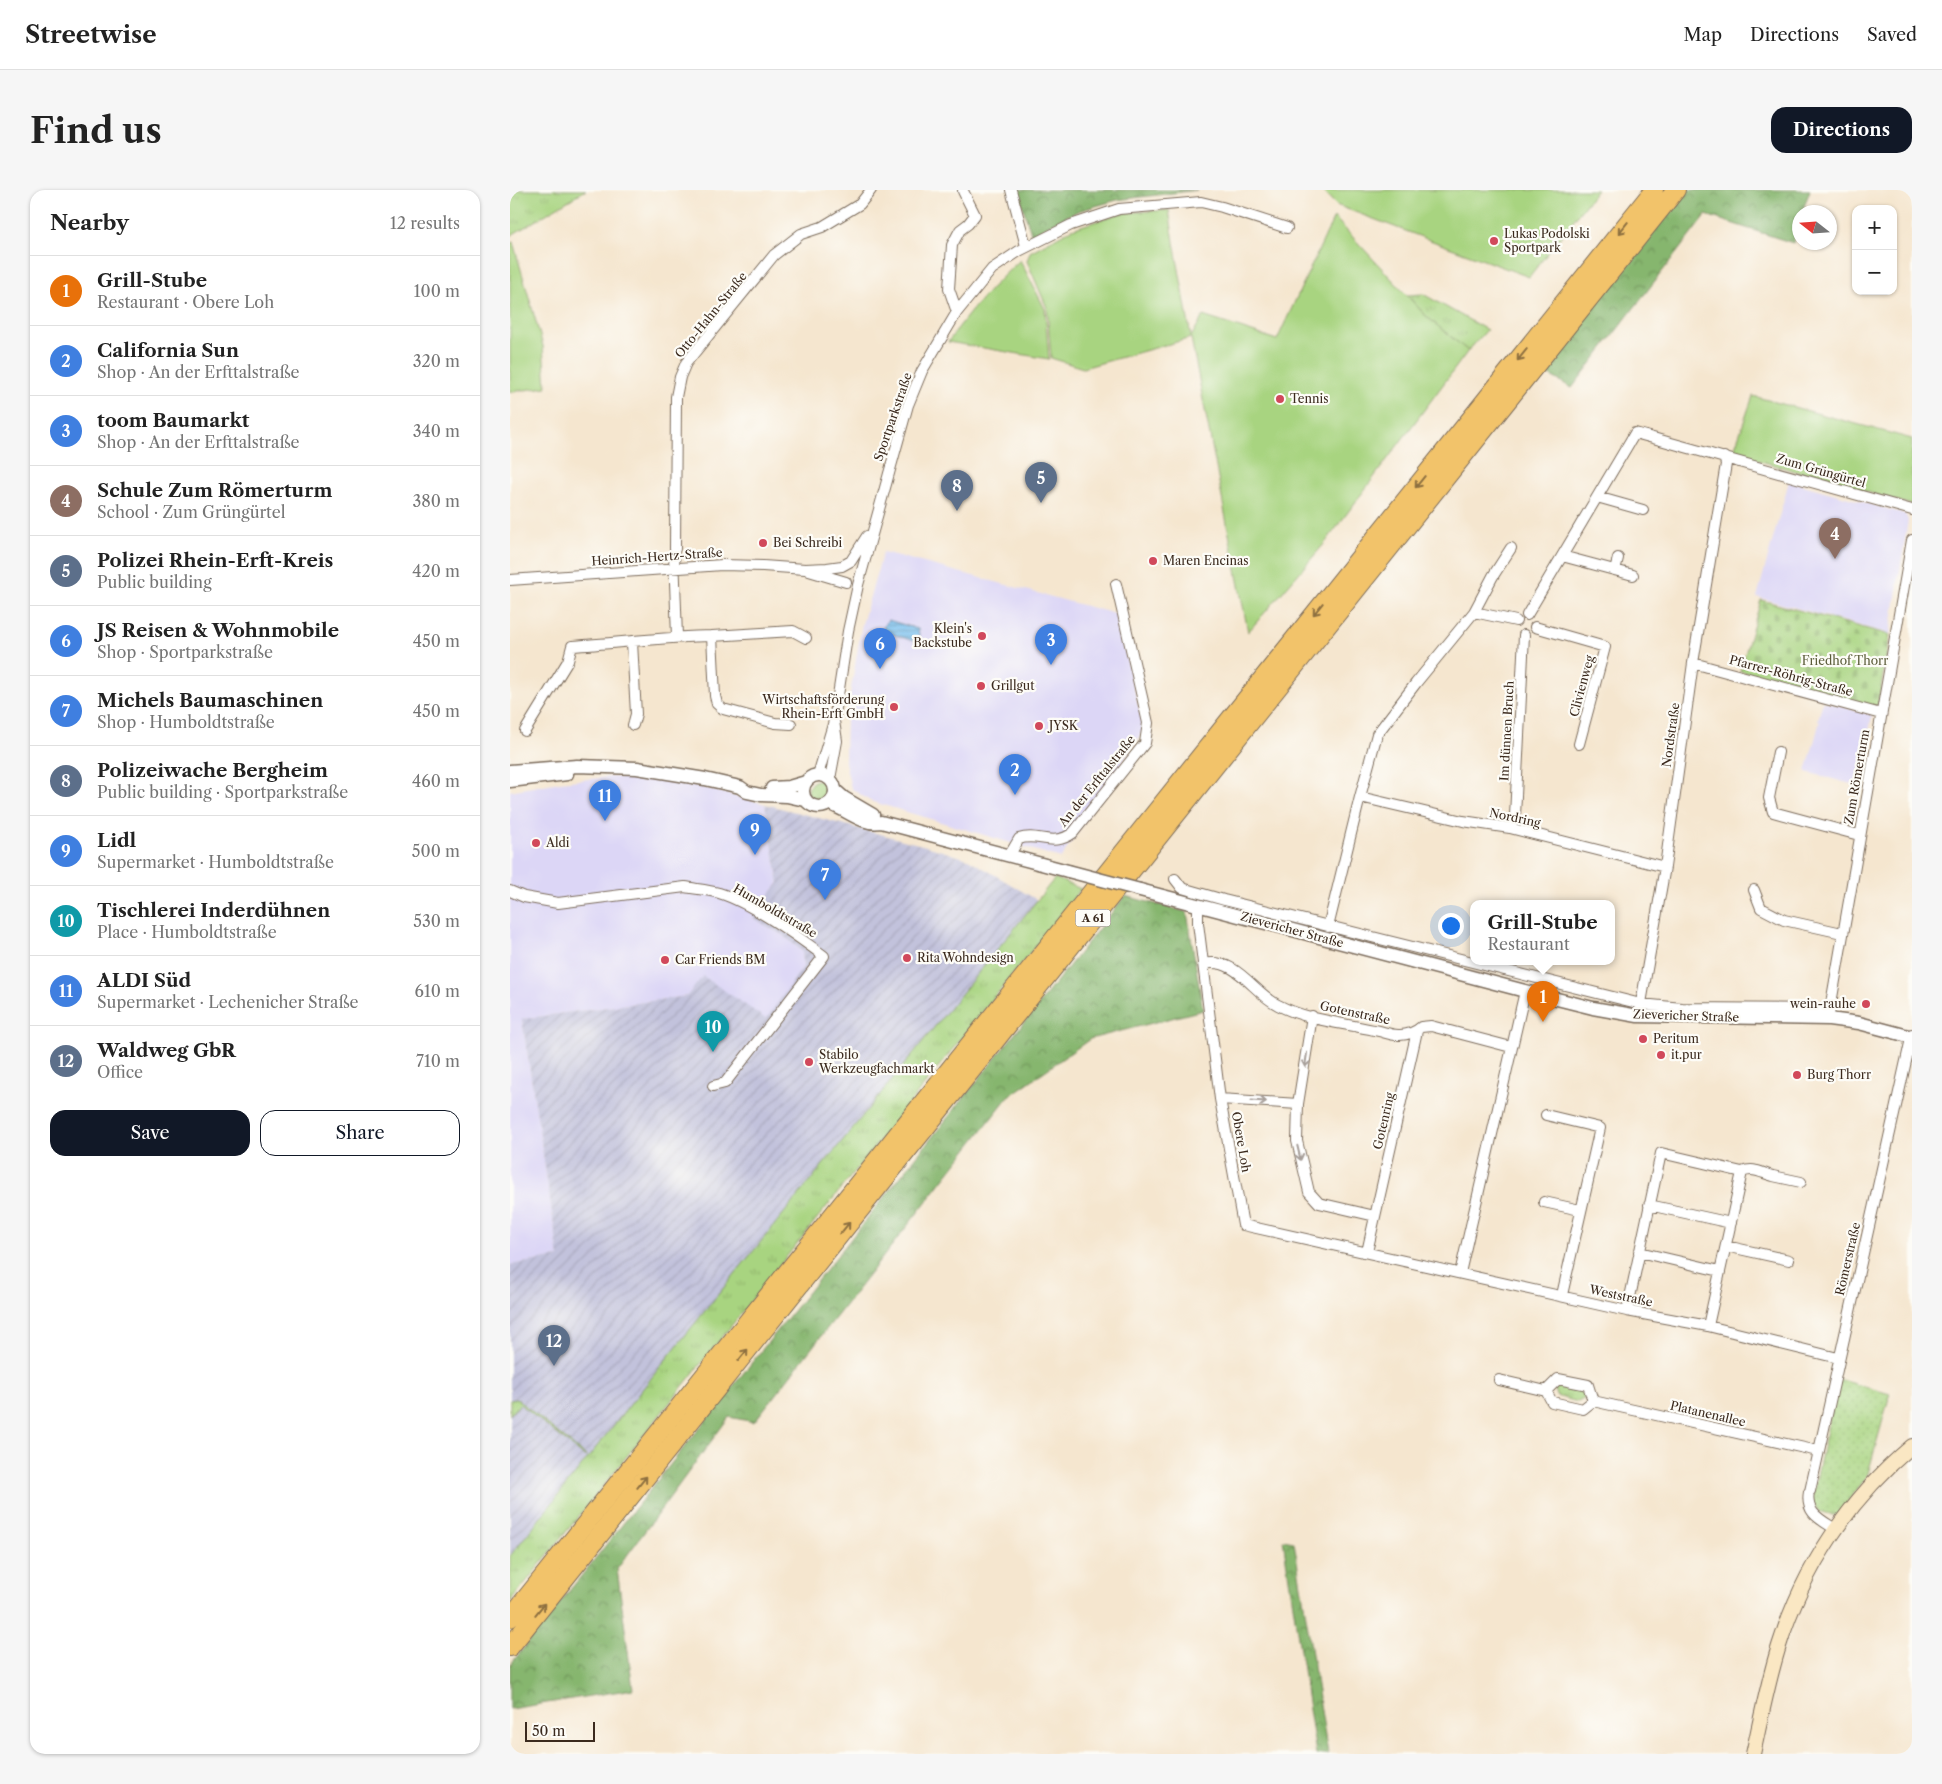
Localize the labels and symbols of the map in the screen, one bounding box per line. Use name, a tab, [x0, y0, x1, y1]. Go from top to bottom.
north arrow	[1792, 205, 1837, 250]
one-way arrow	[1618, 221, 1629, 234]
place label: Lukas Podolski Sportpark	[1504, 226, 1590, 255]
marker: Lukas Podolski Sportpark	[1488, 235, 1500, 247]
street label: Otto-Hahn-Straße	[671, 269, 750, 361]
one-way arrow	[1516, 348, 1527, 361]
street label: Sportparkstraße	[870, 370, 915, 463]
place label: Tennis	[1290, 391, 1328, 406]
marker: Tennis	[1274, 393, 1286, 405]
street label: Zum Grüngürtel	[1775, 451, 1868, 491]
pin: 5	[1025, 462, 1057, 503]
pin: 8	[941, 470, 973, 511]
one-way arrow	[1414, 475, 1425, 488]
pin: 4	[1819, 518, 1851, 559]
place label: Bei Schreibi	[773, 535, 842, 550]
marker: Bei Schreibi	[757, 537, 769, 549]
street label: Heinrich-Hertz-Straße	[591, 544, 723, 569]
place label: Maren Encinas	[1163, 553, 1249, 568]
marker: Maren Encinas	[1147, 555, 1159, 567]
one-way arrow	[1313, 602, 1324, 615]
place label: Klein's Backstube	[913, 621, 972, 650]
pin: 3	[1035, 624, 1067, 665]
pin: 6	[864, 628, 896, 669]
marker: Klein's Backstube	[976, 630, 988, 642]
street label: Pfarrer-Röhrig-Straße	[1728, 652, 1855, 699]
street label: Clivienweg	[1566, 653, 1597, 718]
park label: Friedhof Thorr	[1802, 653, 1888, 668]
place label: Grillgut	[991, 678, 1035, 693]
marker: Grillgut	[975, 680, 987, 692]
street label: Im dünnen Bruch	[1496, 680, 1517, 782]
place label: Wirtschaftsförderung Rhein-Erft GmbH	[761, 692, 885, 721]
marker: Wirtschaftsförderung Rhein-Erft GmbH	[888, 701, 900, 713]
street label: Nordstraße	[1659, 701, 1682, 768]
place label: JYSK	[1047, 718, 1079, 733]
marker: JYSK	[1033, 720, 1045, 732]
street label: Zum Römerturm	[1841, 728, 1872, 826]
street label: An der Erfttalstraße	[1055, 732, 1138, 830]
pin: 2	[999, 754, 1031, 795]
pin: 11	[589, 780, 621, 821]
street label: Nordring	[1488, 805, 1543, 830]
pin: 9	[739, 814, 771, 855]
place label: Aldi	[545, 835, 570, 850]
marker: Aldi	[530, 837, 542, 849]
pin: 7	[809, 859, 841, 900]
street label: Humboldtstraße	[731, 881, 820, 941]
street label: Zievericher Straße	[1239, 909, 1346, 951]
road number: A 61	[1076, 910, 1110, 926]
your location	[1438, 913, 1464, 939]
place label: Rita Wohndesign	[917, 950, 1014, 965]
place label: Car Friends BM	[675, 952, 765, 967]
marker: Rita Wohndesign	[901, 952, 913, 964]
marker: Car Friends BM	[659, 954, 671, 966]
pin: 1	[1527, 981, 1559, 1022]
place label: wein-rauhe	[1789, 996, 1856, 1011]
street label: Gotenstraße	[1319, 998, 1392, 1027]
marker: wein-rauhe	[1860, 998, 1872, 1010]
street label: Zievericher Straße	[1633, 1006, 1740, 1025]
pin: 10	[697, 1011, 729, 1052]
place label: Peritum	[1653, 1031, 1699, 1046]
marker: Peritum	[1637, 1033, 1649, 1045]
place label: Stabilo Werkzeugfachmarkt	[818, 1047, 935, 1076]
place label: it.pur	[1671, 1047, 1702, 1062]
marker: it.pur	[1655, 1049, 1667, 1061]
one-way arrow	[1300, 1052, 1310, 1068]
marker: Stabilo Werkzeugfachmarkt	[803, 1056, 815, 1068]
place label: Burg Thorr	[1807, 1067, 1871, 1082]
marker: Burg Thorr	[1791, 1069, 1803, 1081]
street label: Gotenring	[1370, 1090, 1397, 1151]
one-way arrow	[1251, 1097, 1267, 1106]
street label: Obere Loh	[1229, 1110, 1254, 1174]
one-way arrow	[1295, 1144, 1304, 1160]
street label: Römerstraße	[1832, 1221, 1863, 1297]
one-way arrow	[839, 1222, 850, 1235]
street label: Weststraße	[1587, 1281, 1654, 1310]
pin: 12	[538, 1325, 570, 1366]
one-way arrow	[738, 1349, 749, 1362]
street label: Platanenallee	[1669, 1398, 1748, 1430]
one-way arrow	[636, 1476, 647, 1489]
one-way arrow	[535, 1603, 546, 1616]
scale bar	[525, 1719, 595, 1742]

